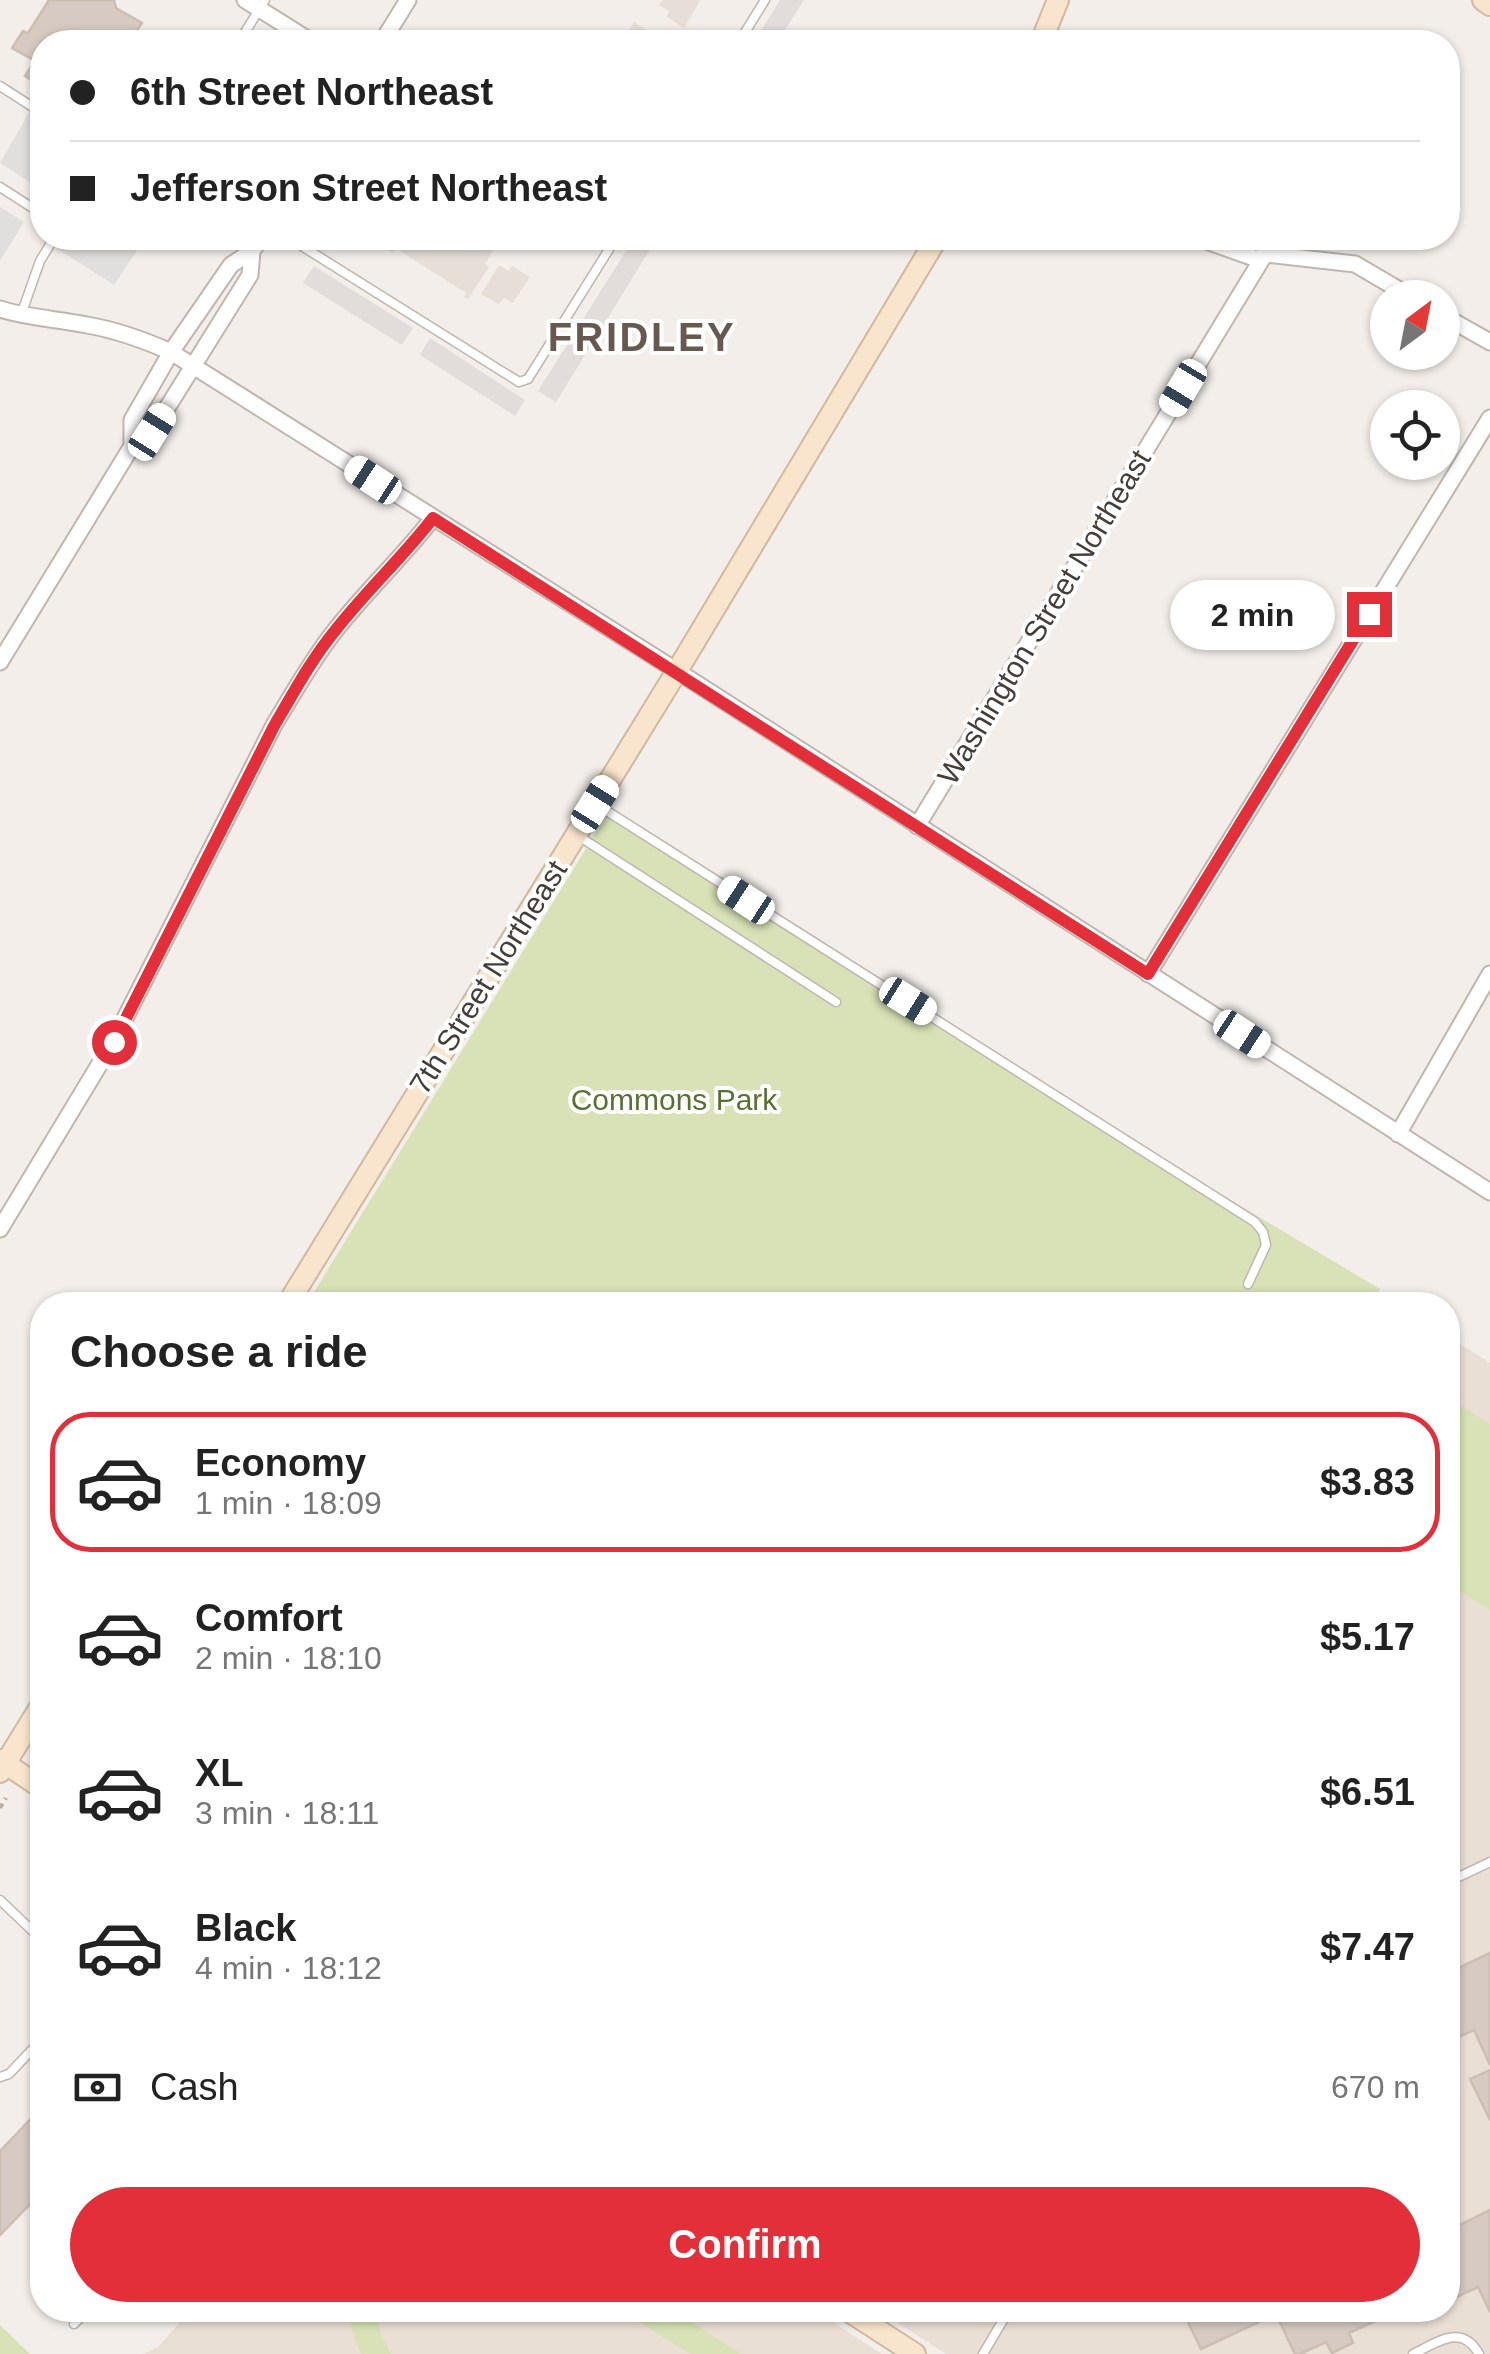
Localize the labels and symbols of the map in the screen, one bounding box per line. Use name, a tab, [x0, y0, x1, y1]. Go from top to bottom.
north arrow	[1370, 280, 1460, 370]
district label: FRIDLEY	[548, 315, 736, 359]
car	[1155, 355, 1211, 421]
car	[123, 399, 181, 465]
street label: Washington Street Northeast	[931, 443, 1157, 790]
car	[340, 451, 406, 509]
callout: 2 min	[1169, 579, 1334, 649]
route end	[1347, 592, 1392, 637]
car	[566, 771, 624, 837]
street label: 7th Street Northeast	[403, 854, 573, 1100]
car	[713, 871, 779, 929]
car	[875, 972, 941, 1030]
car	[1209, 1005, 1275, 1063]
route start	[92, 1020, 137, 1065]
park label: Commons Park	[571, 1083, 778, 1116]

